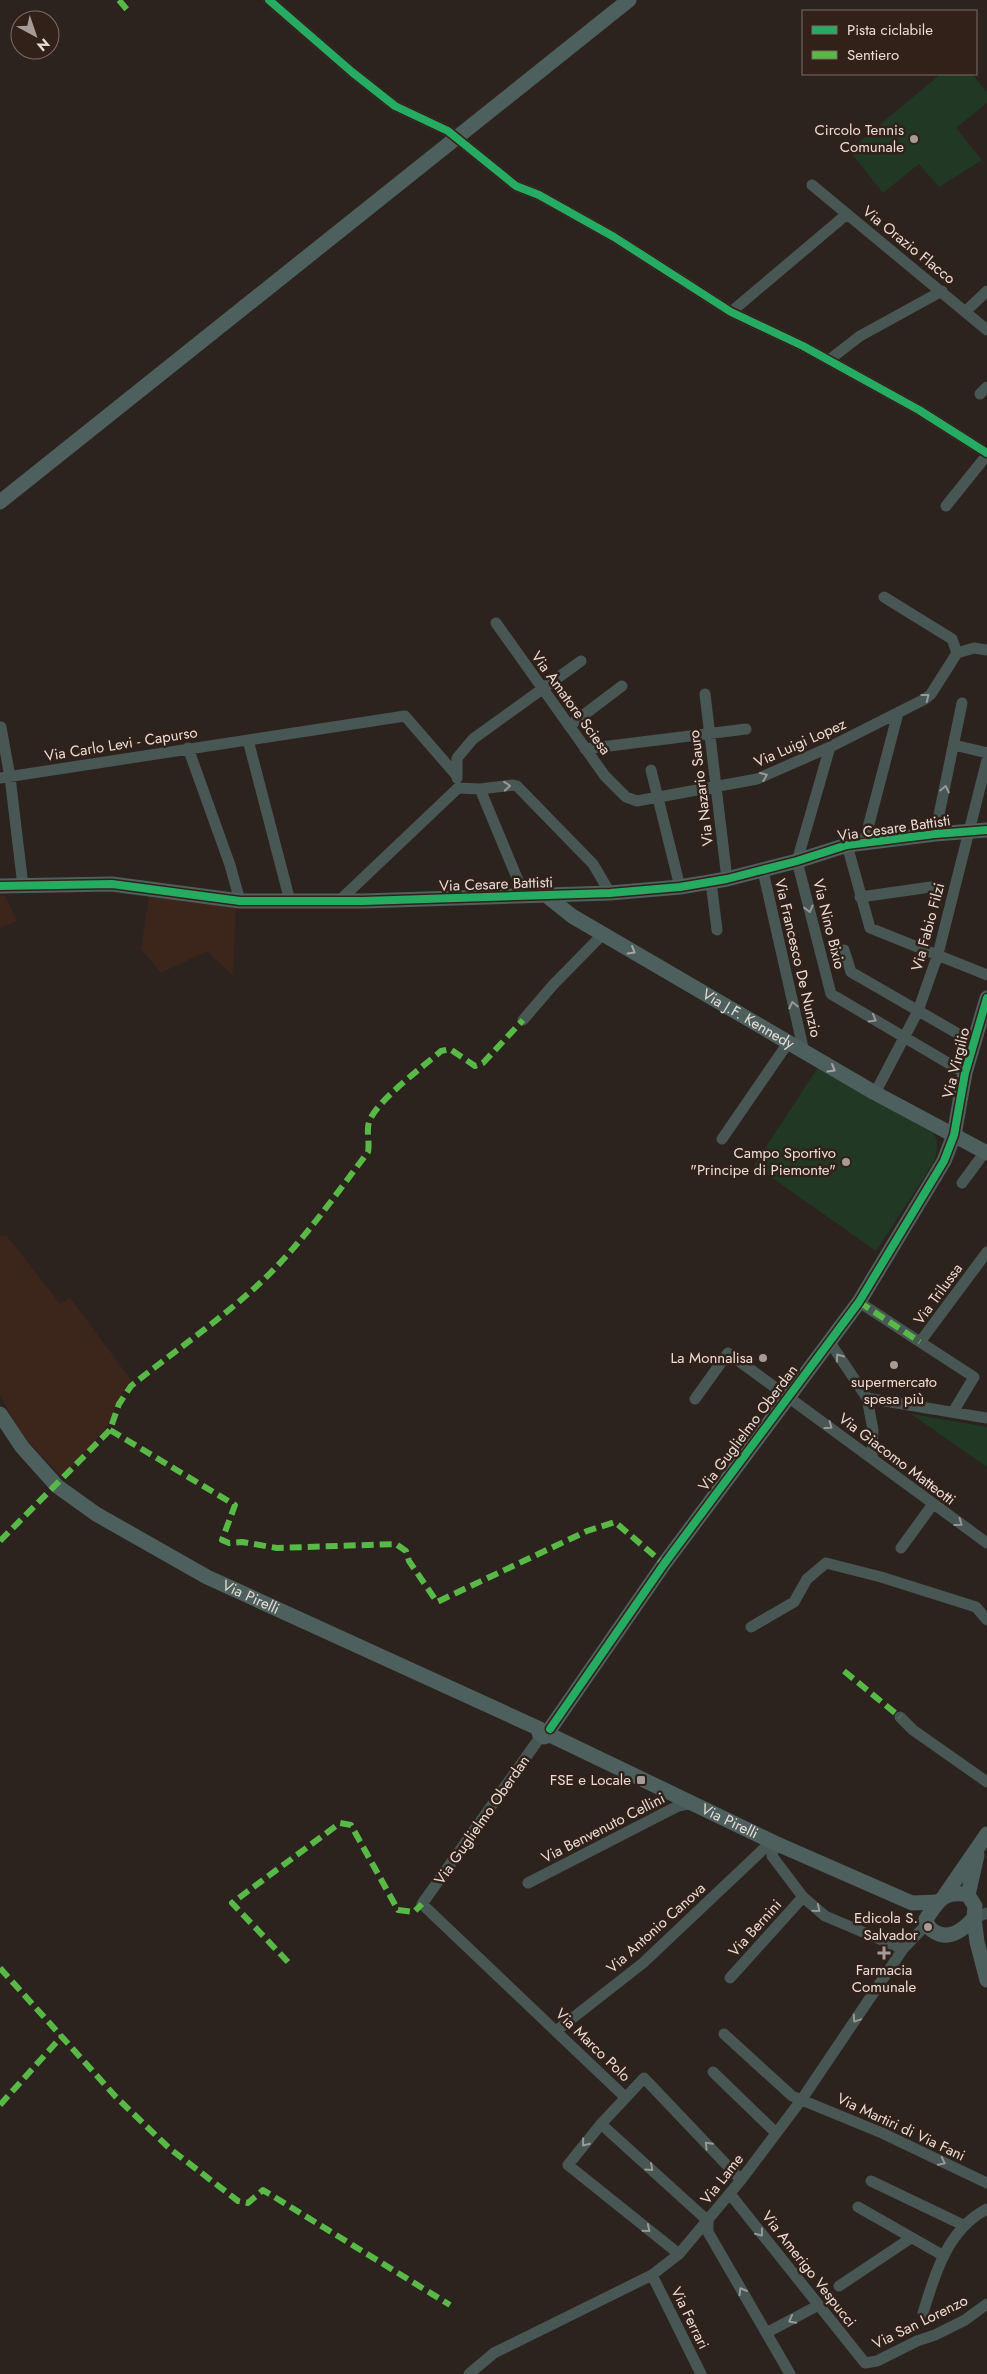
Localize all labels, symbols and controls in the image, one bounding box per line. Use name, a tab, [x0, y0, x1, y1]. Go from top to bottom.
north arrow	[10, 10, 60, 60]
legend	[802, 10, 977, 75]
text: Pista ciclabile	[847, 19, 933, 41]
text: N	[33, 34, 54, 56]
text: Sentiero	[847, 44, 899, 66]
place label: Circolo Tennis Comunale	[815, 119, 904, 158]
marker: Circolo Tennis Comunale	[908, 133, 920, 145]
street label: Via Orazio Flacco	[858, 201, 960, 289]
street label: Via Amatore Sciesa	[526, 647, 616, 759]
one-way arrow	[920, 694, 929, 703]
street label: Via Luigi Lopez	[750, 713, 850, 773]
street label: Via Carlo Levi - Capurso	[43, 721, 199, 767]
street label: Via Nazario Sauro	[683, 729, 719, 847]
one-way arrow	[759, 771, 768, 782]
one-way arrow	[503, 781, 511, 792]
one-way arrow	[939, 785, 950, 794]
street label: Via Cesare Battisti	[836, 809, 952, 847]
street label: Via Cesare Battisti	[439, 871, 553, 897]
street label: Via Francesco De Nunzio	[769, 876, 827, 1040]
street label: Via Nino Bixio	[807, 877, 851, 971]
street label: Via Fabio Filzi	[906, 880, 950, 974]
one-way arrow	[804, 904, 814, 912]
one-way arrow	[626, 944, 635, 954]
street label: Via J.F. Kennedy	[698, 983, 799, 1055]
one-way arrow	[789, 1000, 799, 1009]
one-way arrow	[868, 1012, 877, 1022]
street label: Via Virgilio	[937, 1025, 975, 1101]
one-way arrow	[827, 1062, 836, 1072]
place label: Campo Sportivo "Principe di Piemonte"	[690, 1142, 836, 1181]
marker: Campo Sportivo "Principe di Piemonte"	[840, 1156, 852, 1168]
street label: Via Trilussa	[908, 1259, 968, 1329]
place label: La Monnalisa	[671, 1347, 753, 1369]
marker: La Monnalisa	[757, 1352, 769, 1364]
one-way arrow	[836, 1353, 845, 1363]
marker: supermercato spesa più	[888, 1359, 900, 1371]
street label: Via Guglielmo Oberdan	[693, 1360, 803, 1496]
place label: supermercato spesa più	[851, 1371, 937, 1410]
street label: Via Giacomo Matteotti	[834, 1408, 960, 1510]
one-way arrow	[823, 1421, 832, 1429]
one-way arrow	[953, 1517, 963, 1526]
street label: Via Pirelli	[219, 1574, 283, 1620]
street label: Via Guglielmo Oberdan	[429, 1751, 535, 1889]
place label: FSE e Locale	[550, 1769, 631, 1791]
marker: FSE e Locale	[635, 1774, 647, 1786]
street label: Via Benvenuto Cellini	[537, 1787, 669, 1869]
street label: Via Pirelli	[697, 1798, 762, 1844]
street label: Via Antonio Canova	[602, 1877, 710, 1979]
street label: Via Bernini	[723, 1895, 787, 1961]
one-way arrow	[811, 1903, 820, 1912]
place label: Edicola S. Salvador	[854, 1907, 919, 1946]
marker: Edicola S. Salvador	[922, 1921, 934, 1933]
marker: Farmacia Comunale	[878, 1947, 890, 1959]
place label: Farmacia Comunale	[852, 1959, 916, 1998]
street label: Via Marco Polo	[550, 2003, 636, 2087]
one-way arrow	[853, 2013, 862, 2023]
street label: Via Martiri di Via Fani	[833, 2088, 969, 2166]
one-way arrow	[583, 2137, 591, 2146]
one-way arrow	[705, 2141, 714, 2150]
street label: Via Lame	[695, 2149, 749, 2209]
one-way arrow	[937, 2155, 946, 2166]
one-way arrow	[644, 2163, 653, 2172]
street label: Via Amerigo Vespucci	[757, 2206, 861, 2332]
one-way arrow	[641, 2223, 650, 2232]
one-way arrow	[755, 2227, 764, 2236]
street label: Via Ferrari	[665, 2283, 715, 2353]
one-way arrow	[738, 2288, 748, 2297]
street label: Via San Lorenzo	[869, 2289, 971, 2355]
one-way arrow	[788, 2313, 797, 2323]

